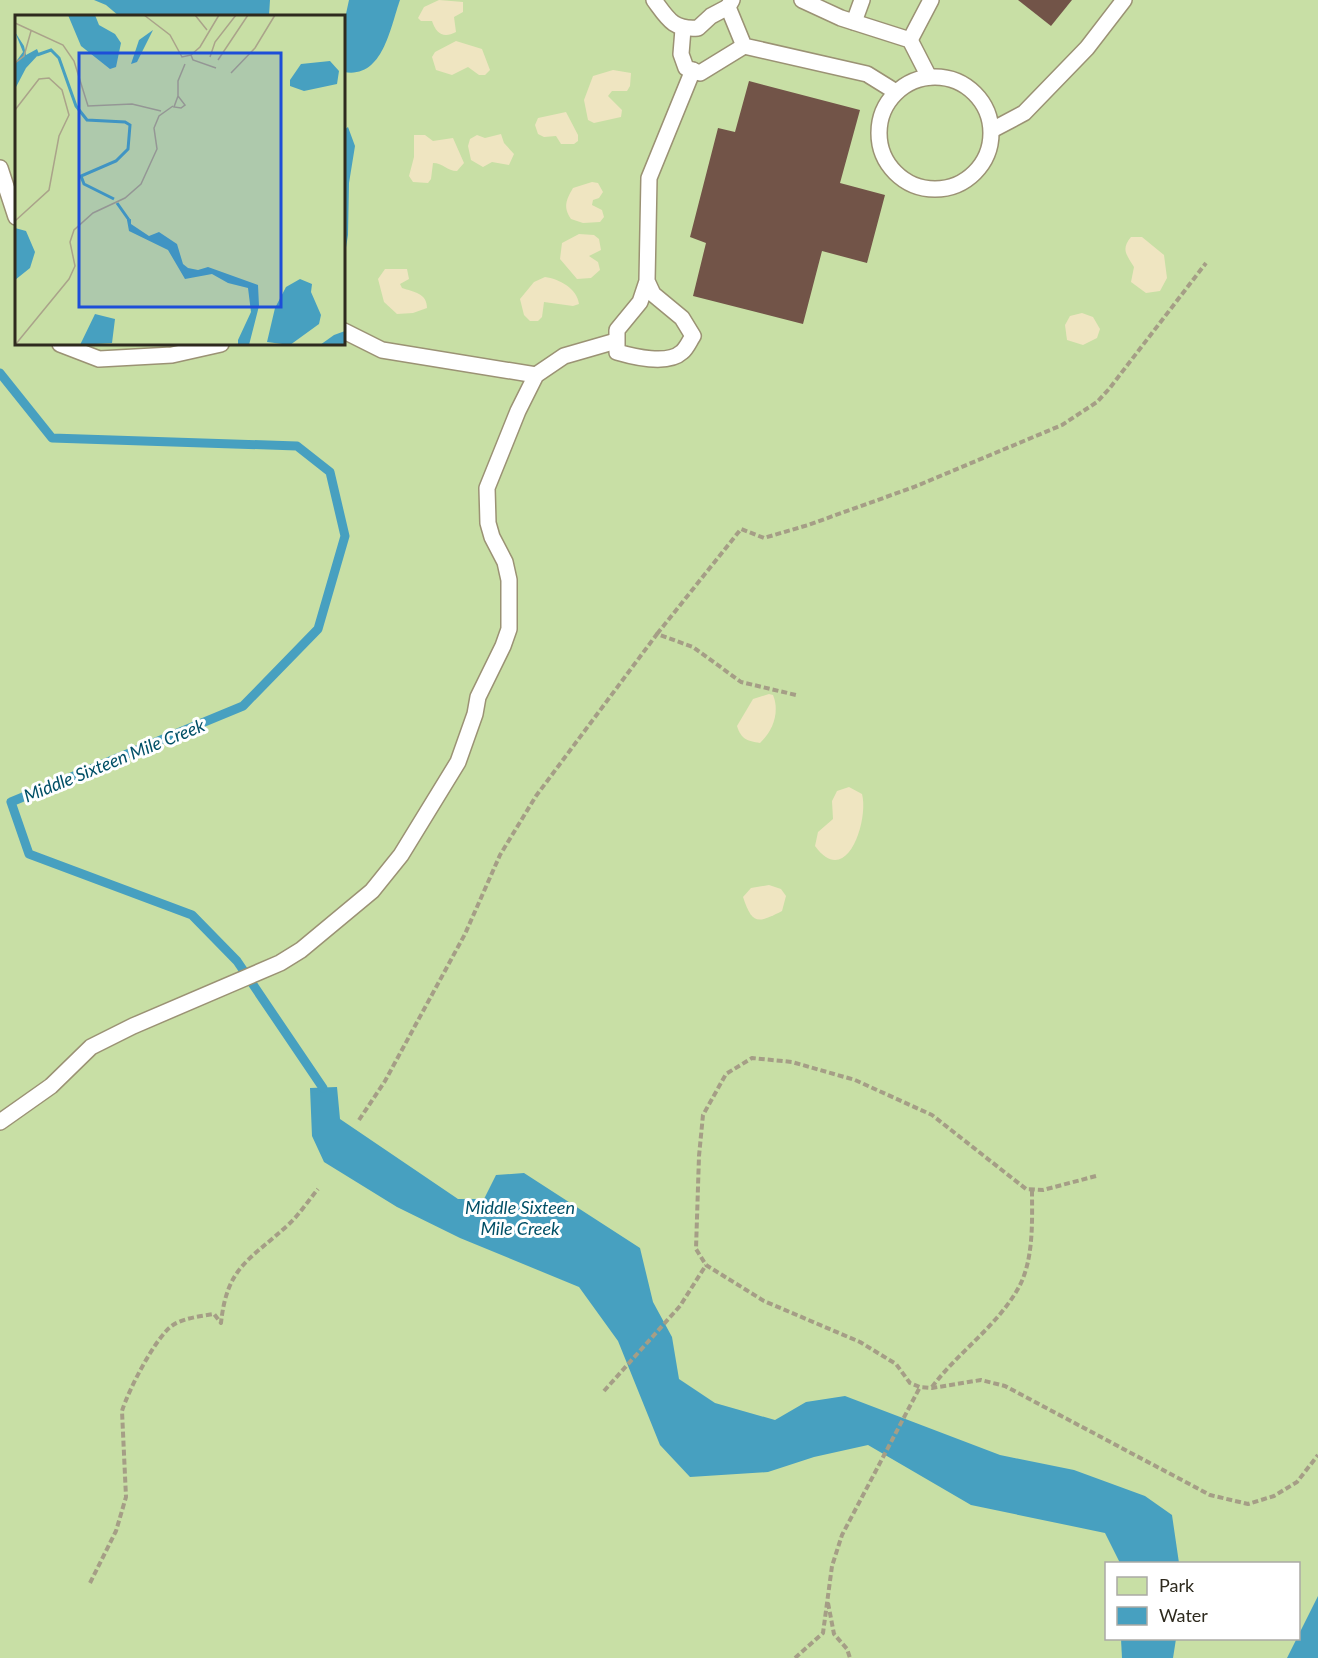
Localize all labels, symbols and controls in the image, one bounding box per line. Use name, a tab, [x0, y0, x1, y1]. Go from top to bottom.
inset map	[15, 15, 345, 345]
water label: Middle Sixteen Mile Creek	[20, 713, 208, 806]
water label: Middle Sixteen Mile Creek	[465, 1196, 575, 1239]
legend	[1105, 1562, 1300, 1640]
text: Park	[1159, 1574, 1195, 1596]
text: Water	[1159, 1604, 1208, 1626]

